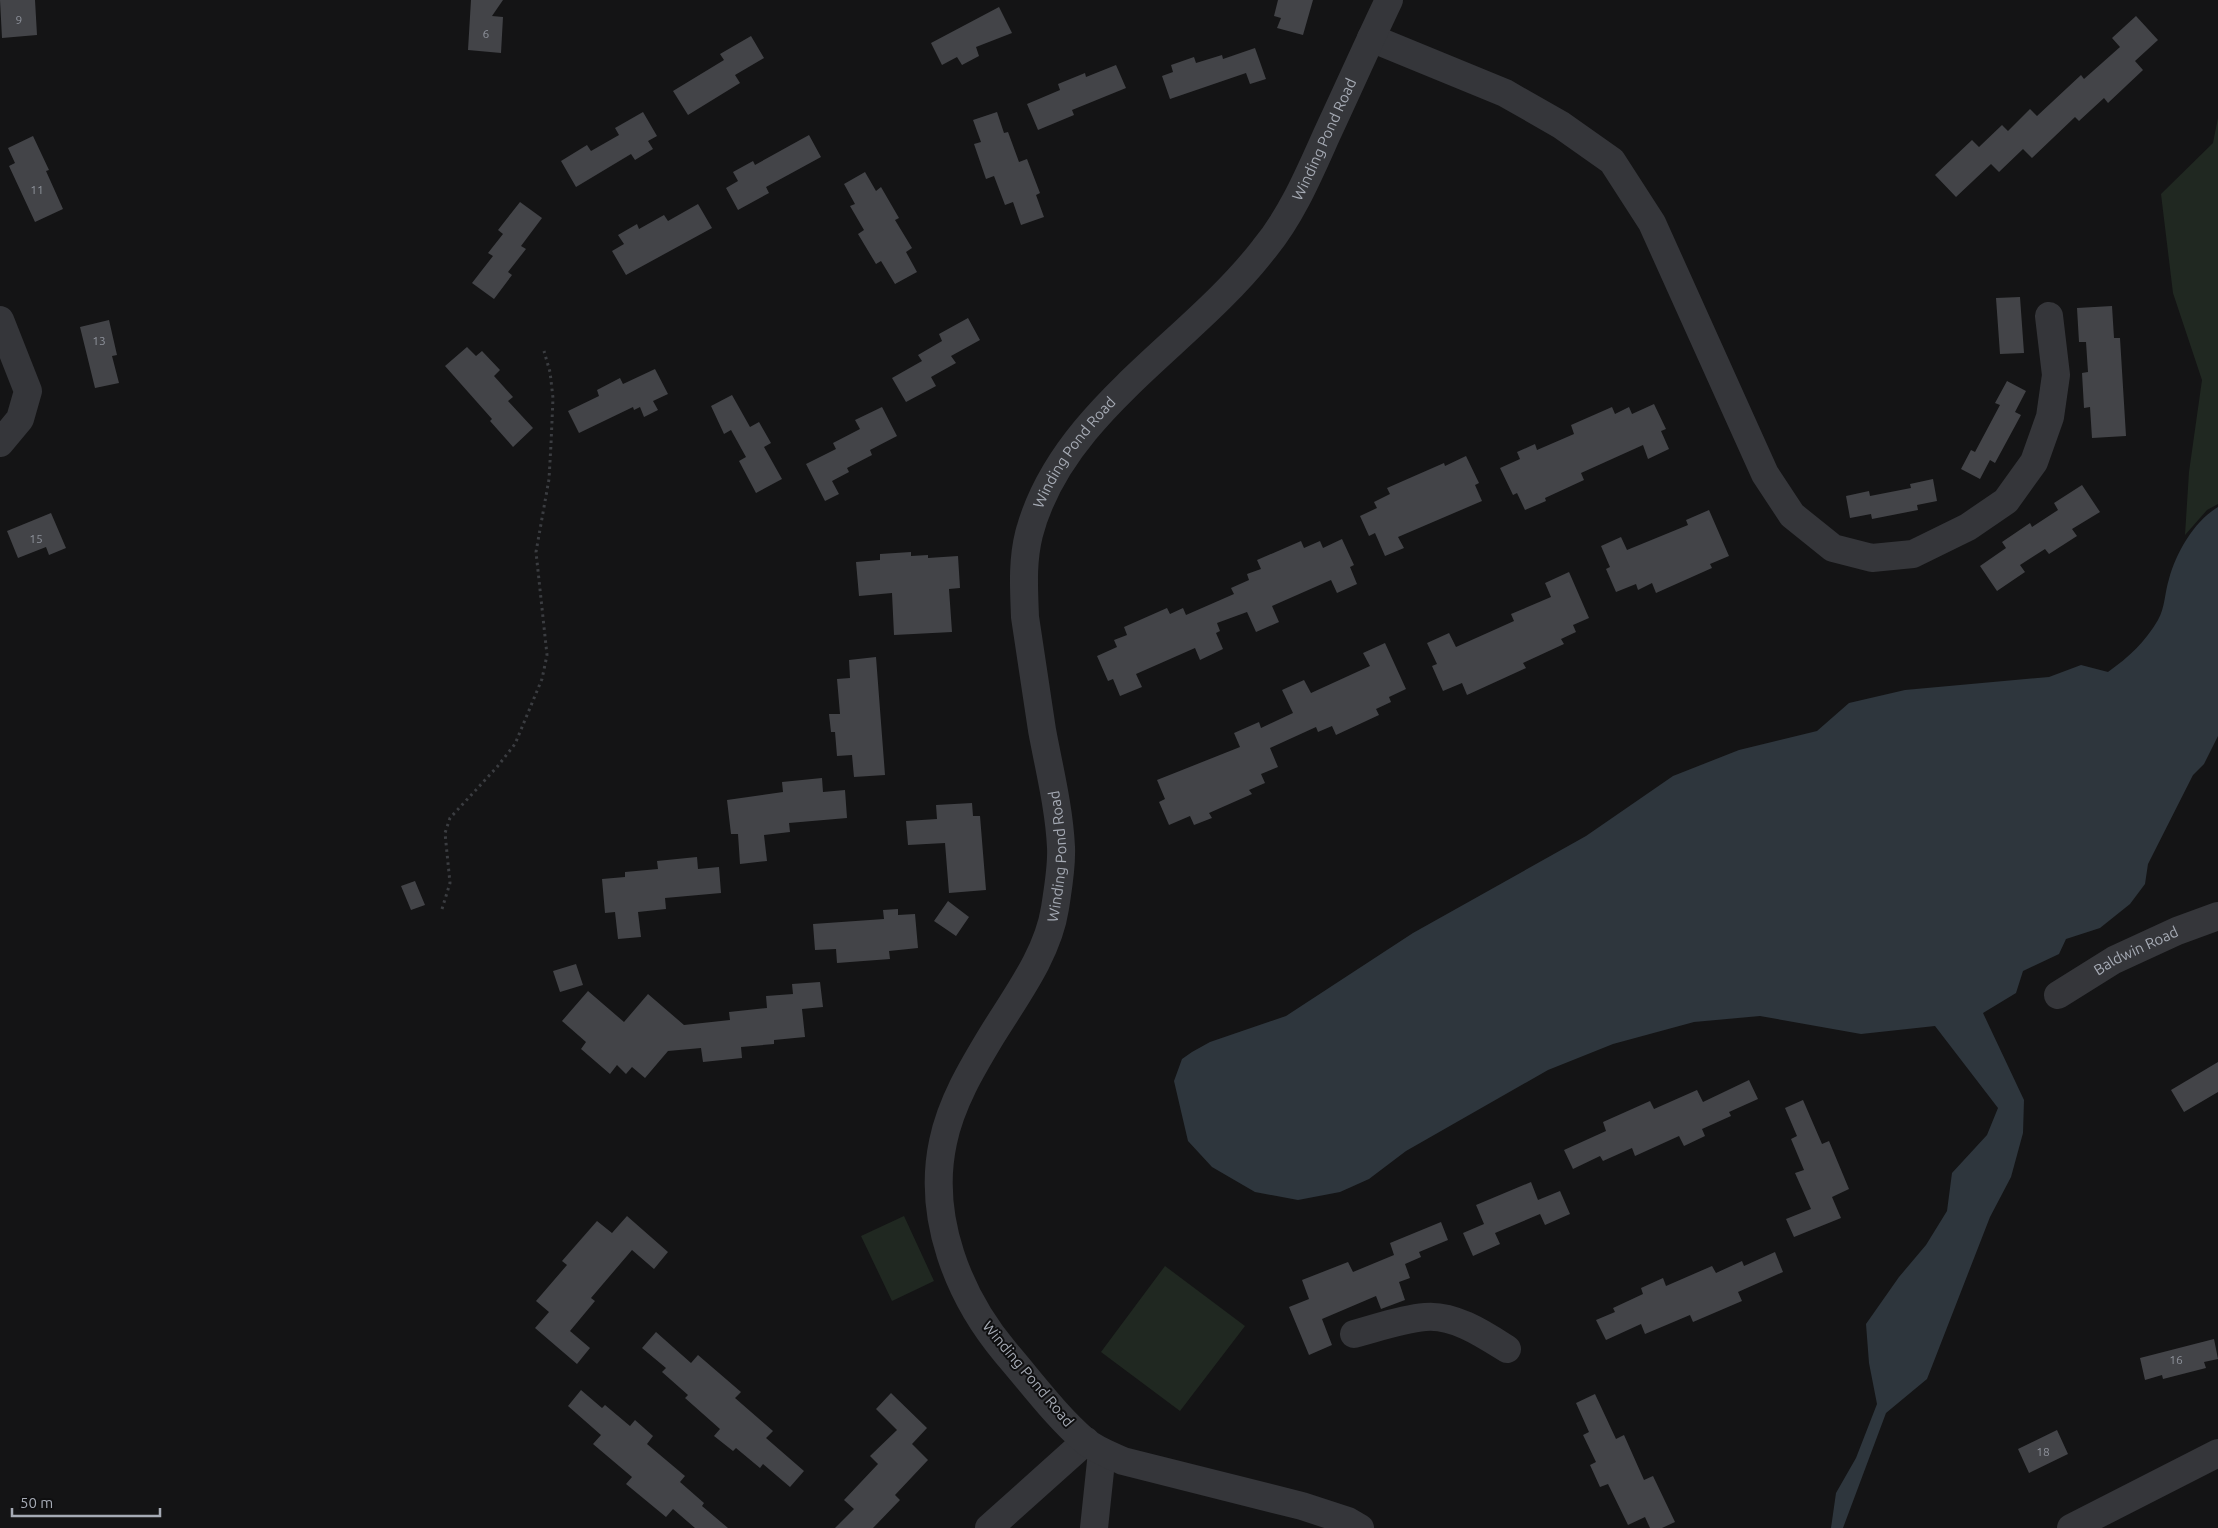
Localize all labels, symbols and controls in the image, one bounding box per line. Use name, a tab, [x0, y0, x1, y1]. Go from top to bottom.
house number: 9	[16, 13, 22, 26]
house number: 6	[483, 27, 490, 40]
street label: Winding Pond Road	[1288, 76, 1359, 203]
house number: 11	[30, 183, 44, 196]
house number: 13	[92, 334, 106, 347]
street label: Winding Pond Road	[1029, 393, 1119, 511]
house number: 15	[29, 532, 43, 545]
street label: Winding Pond Road	[1043, 789, 1069, 924]
street label: Baldwin Road	[2091, 923, 2181, 978]
street label: Winding Pond Road	[979, 1318, 1077, 1430]
house number: 16	[2169, 1353, 2183, 1366]
house number: 18	[2036, 1445, 2050, 1458]
scale bar	[12, 1486, 160, 1518]
text: 50 m	[20, 1494, 53, 1511]

